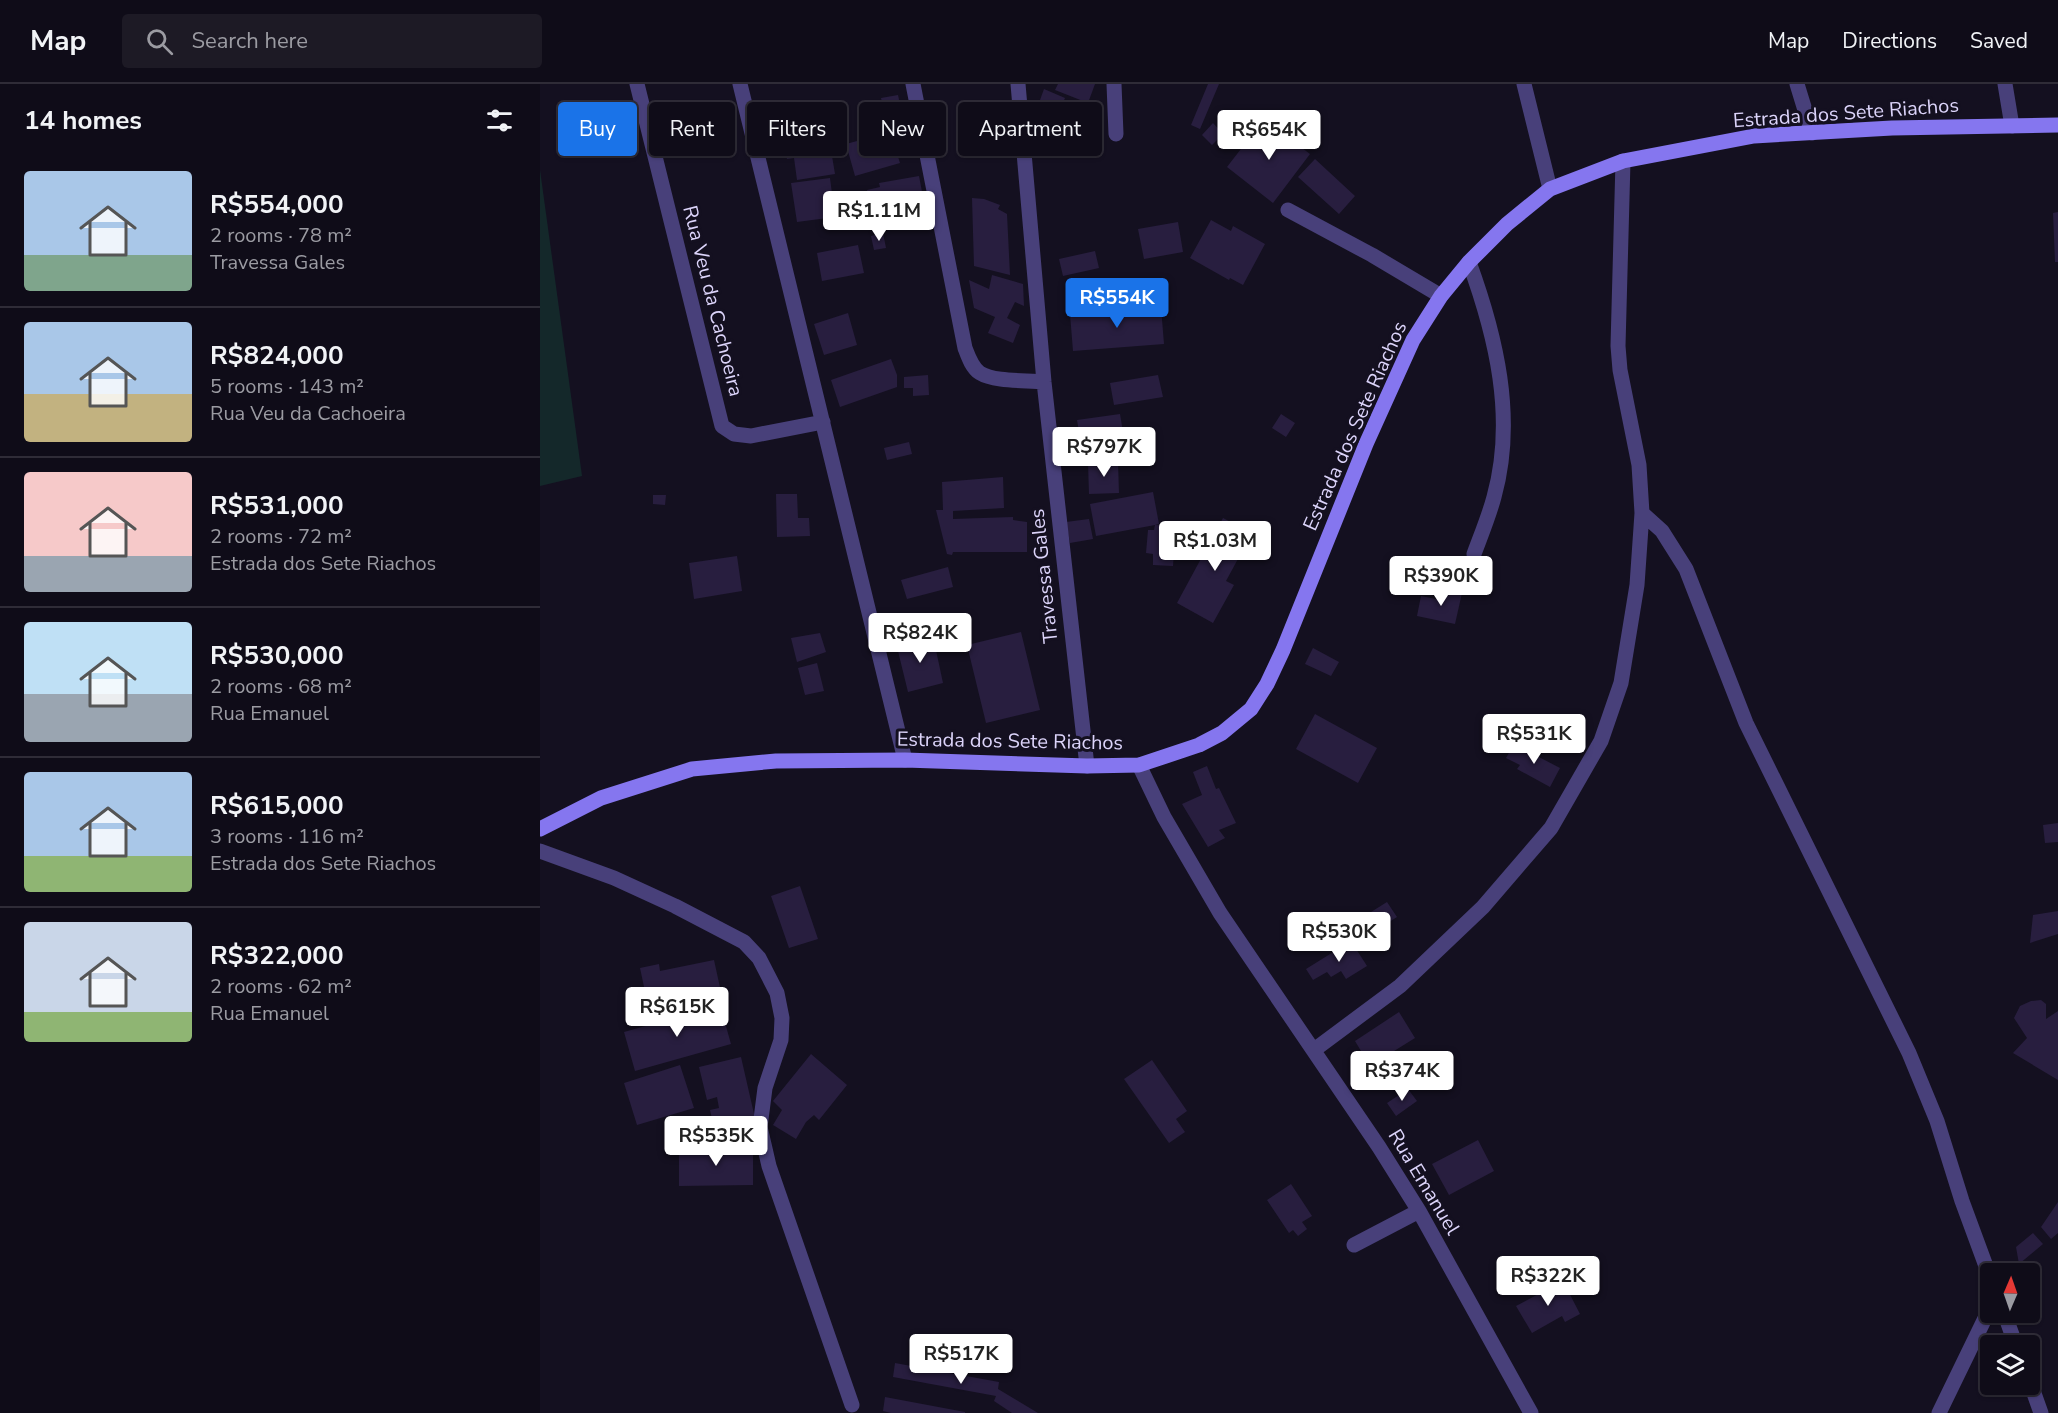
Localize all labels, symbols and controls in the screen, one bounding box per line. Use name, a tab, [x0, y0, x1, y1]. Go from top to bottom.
search box	[122, 14, 542, 68]
text: Map	[30, 22, 86, 60]
icon: search	[143, 25, 176, 58]
text: Search here	[191, 26, 308, 56]
text: Map	[1768, 27, 1809, 55]
text: Directions	[1842, 27, 1937, 55]
text: Saved	[1970, 27, 2028, 55]
street label: Estrada dos Sete Riachos	[1732, 92, 1960, 134]
chip: Buy	[558, 102, 637, 156]
chip: Rent	[649, 102, 735, 156]
chip: Filters	[747, 102, 847, 156]
chip: New	[859, 102, 946, 156]
chip: Apartment	[958, 102, 1102, 156]
text: 14 homes	[24, 103, 142, 138]
icon: filters	[483, 104, 516, 137]
pin: R$654K	[1220, 110, 1318, 161]
text: R$654K	[1232, 116, 1307, 143]
text: R$554,000	[210, 187, 343, 222]
pin: R$1.11M	[824, 191, 934, 242]
icon: home	[72, 195, 144, 267]
text: R$1.11M	[837, 197, 921, 224]
street label: Rua Veu da Cachoeira	[676, 203, 750, 399]
text: 2 rooms · 78 m²	[210, 222, 352, 249]
text: Travessa Gales	[210, 249, 345, 276]
pin: R$554K	[1068, 278, 1166, 329]
text: R$554K	[1080, 284, 1155, 311]
street label: Estrada dos Sete Riachos	[1297, 317, 1413, 535]
text: R$824,000	[210, 338, 343, 373]
icon: home	[72, 346, 144, 418]
text: 5 rooms · 143 m²	[210, 373, 364, 400]
text: Rua Veu da Cachoeira	[210, 400, 406, 427]
pin: R$797K	[1055, 427, 1153, 478]
text: R$797K	[1067, 433, 1142, 460]
text: R$531,000	[210, 488, 343, 523]
icon: home	[72, 496, 144, 568]
street label: Travessa Gales	[1024, 507, 1064, 645]
pin: R$1.03M	[1160, 521, 1270, 572]
text: 2 rooms · 72 m²	[210, 523, 352, 550]
text: R$1.03M	[1173, 527, 1257, 554]
text: Estrada dos Sete Riachos	[210, 550, 436, 577]
pin: R$390K	[1392, 556, 1490, 607]
text: R$390K	[1404, 562, 1479, 589]
pin: R$824K	[871, 613, 969, 664]
text: R$824K	[883, 619, 958, 646]
text: R$530,000	[210, 638, 343, 673]
icon: home	[72, 646, 144, 718]
text: 2 rooms · 68 m²	[210, 673, 352, 700]
text: Rua Emanuel	[210, 700, 329, 727]
pin: R$531K	[1485, 714, 1583, 765]
text: R$531K	[1497, 720, 1572, 747]
street label: Estrada dos Sete Riachos	[897, 726, 1123, 756]
text: R$615,000	[210, 788, 343, 823]
icon: home	[72, 796, 144, 868]
text: 3 rooms · 116 m²	[210, 823, 364, 850]
text: Estrada dos Sete Riachos	[210, 850, 436, 877]
pin: R$530K	[1290, 912, 1388, 963]
text: R$530K	[1302, 918, 1377, 945]
text: R$322,000	[210, 938, 343, 973]
icon: home	[72, 946, 144, 1018]
text: 2 rooms · 62 m²	[210, 973, 352, 1000]
pin: R$615K	[628, 987, 726, 1038]
text: R$615K	[640, 993, 715, 1020]
text: Rua Emanuel	[210, 1000, 329, 1027]
pin: R$374K	[1353, 1051, 1451, 1102]
text: R$374K	[1365, 1057, 1440, 1084]
pin: R$535K	[667, 1116, 765, 1167]
text: R$535K	[679, 1122, 754, 1149]
street label: Rua Emanuel	[1382, 1124, 1466, 1240]
pin: R$322K	[1499, 1256, 1597, 1307]
text: R$322K	[1511, 1262, 1586, 1289]
north arrow	[1980, 1263, 2040, 1323]
map controls	[1980, 1263, 2040, 1395]
pin: R$517K	[912, 1334, 1010, 1385]
button: layers	[1980, 1335, 2040, 1395]
text: R$517K	[924, 1340, 999, 1367]

